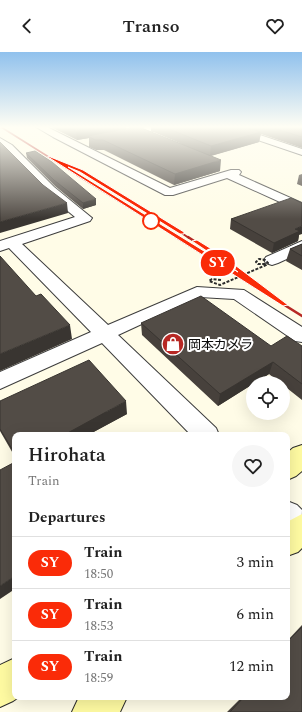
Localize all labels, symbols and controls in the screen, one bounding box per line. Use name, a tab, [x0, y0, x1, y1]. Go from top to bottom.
text: Transo	[122, 13, 180, 40]
icon: back	[16, 15, 38, 37]
icon: heart	[264, 15, 286, 37]
unlabelled marker	[142, 212, 160, 230]
line badge: SY	[200, 250, 236, 276]
text: SY	[209, 252, 227, 273]
shop icon: 岡本カメラ	[160, 331, 186, 357]
place label: 岡本カメラ	[188, 335, 253, 355]
map controls	[246, 376, 290, 420]
button: locate	[246, 376, 290, 420]
text: Hirohata	[28, 441, 106, 470]
button: heart	[232, 445, 274, 487]
text: Train	[28, 471, 60, 491]
text: Departures	[28, 506, 106, 529]
text: Train	[84, 541, 123, 564]
text: 3 min	[236, 551, 274, 574]
text: SY	[41, 552, 59, 573]
text: 18:50	[84, 564, 113, 584]
text: Train	[84, 593, 123, 616]
text: 6 min	[236, 603, 274, 626]
text: SY	[41, 604, 59, 625]
text: 18:53	[84, 616, 113, 636]
text: Train	[84, 645, 123, 668]
text: 12 min	[229, 655, 274, 678]
text: SY	[41, 656, 59, 677]
text: 18:59	[84, 668, 113, 688]

